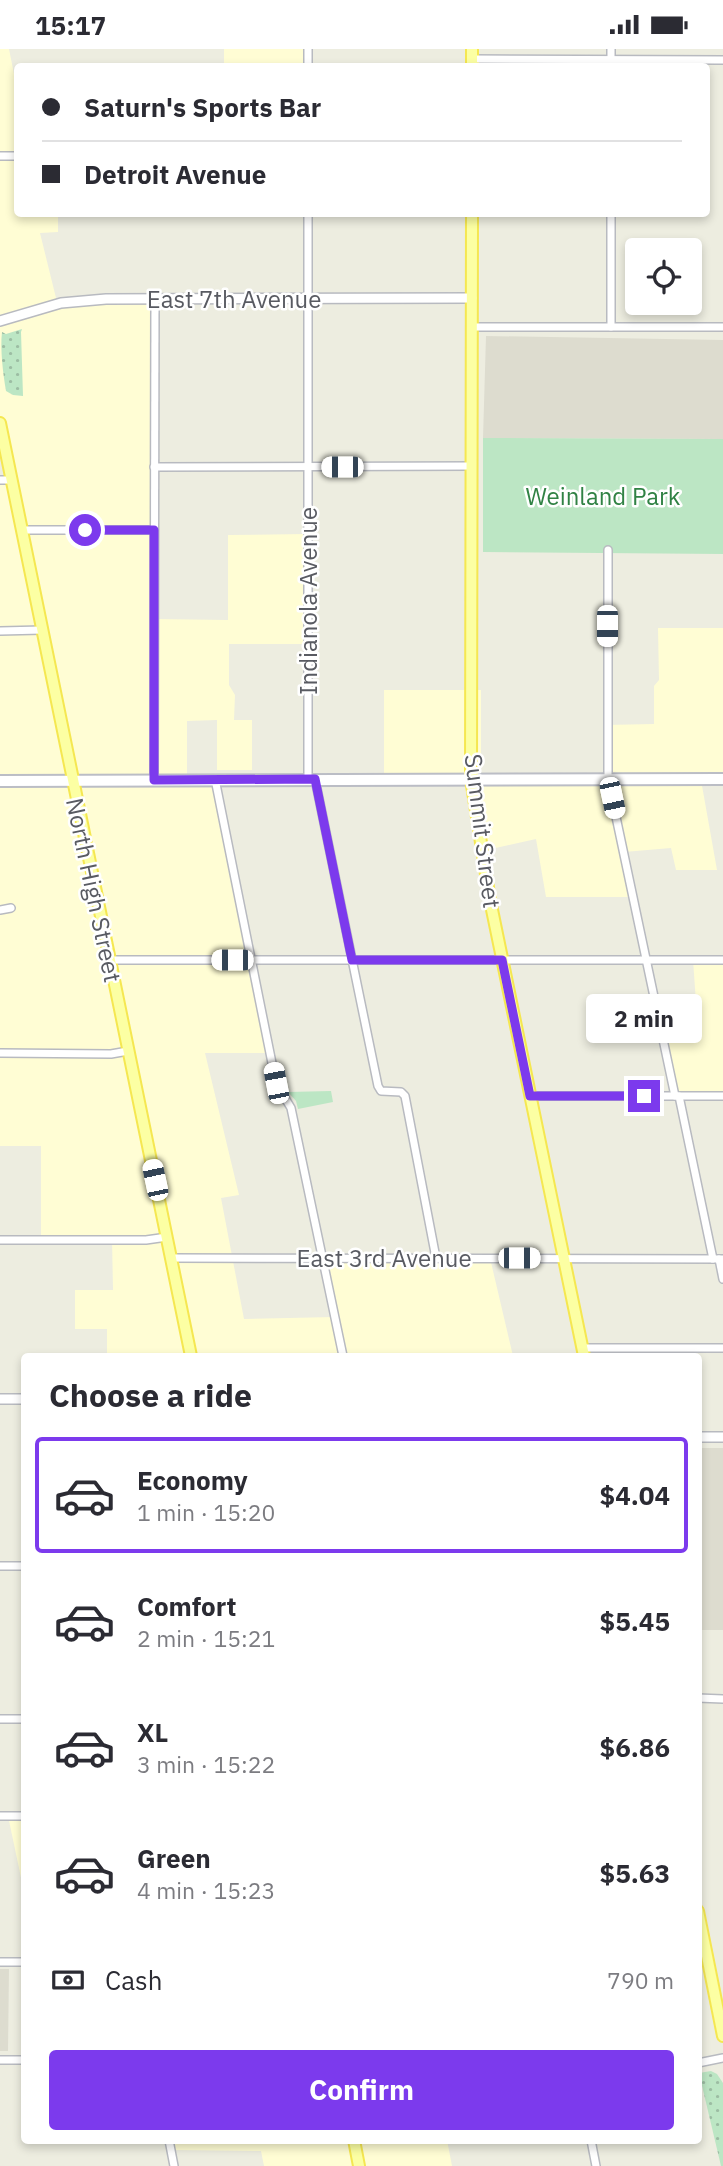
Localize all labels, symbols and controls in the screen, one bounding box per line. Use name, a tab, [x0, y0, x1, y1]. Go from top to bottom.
text: 15:17	[35, 8, 106, 42]
text: Saturn's Sports Bar	[84, 90, 321, 124]
text: Detroit Avenue	[84, 157, 266, 191]
map controls	[625, 238, 702, 315]
button: locate	[625, 238, 702, 315]
street label: East 7th Avenue	[147, 283, 321, 315]
car	[322, 457, 364, 478]
park label: Weinland Park	[526, 480, 681, 512]
street label: Indianola Avenue	[292, 507, 324, 695]
route start	[69, 514, 101, 546]
car	[597, 605, 618, 647]
street label: Summit Street	[458, 752, 508, 910]
car	[598, 775, 627, 821]
street label: North High Street	[59, 795, 129, 985]
car	[212, 950, 254, 971]
callout: 2 min	[586, 995, 702, 1044]
text: 2 min	[614, 1003, 674, 1033]
car	[262, 1060, 291, 1106]
route end	[628, 1080, 660, 1112]
car	[141, 1157, 170, 1203]
street label: East 3rd Avenue	[296, 1242, 472, 1274]
car	[499, 1248, 541, 1269]
text: Choose a ride	[49, 1374, 252, 1416]
text: Economy	[137, 1463, 248, 1497]
icon: car	[53, 1464, 116, 1527]
text: $4.04	[600, 1478, 670, 1512]
text: 1 min · 15:20	[137, 1497, 275, 1527]
text: Comfort	[137, 1589, 236, 1623]
icon: car	[53, 1590, 116, 1653]
text: $5.45	[600, 1604, 670, 1638]
text: 2 min · 15:21	[137, 1623, 275, 1653]
text: XL	[137, 1715, 168, 1749]
icon: car	[53, 1716, 116, 1779]
text: $6.86	[600, 1730, 670, 1764]
text: 3 min · 15:22	[137, 1749, 275, 1779]
text: Green	[137, 1841, 211, 1875]
icon: car	[53, 1842, 116, 1905]
text: $5.63	[600, 1856, 670, 1890]
text: 4 min · 15:23	[137, 1875, 275, 1905]
icon: cash	[49, 1961, 87, 1999]
text: Cash	[105, 1963, 162, 1997]
text: 790 m	[607, 1965, 674, 1995]
button: Confirm	[49, 2050, 674, 2130]

